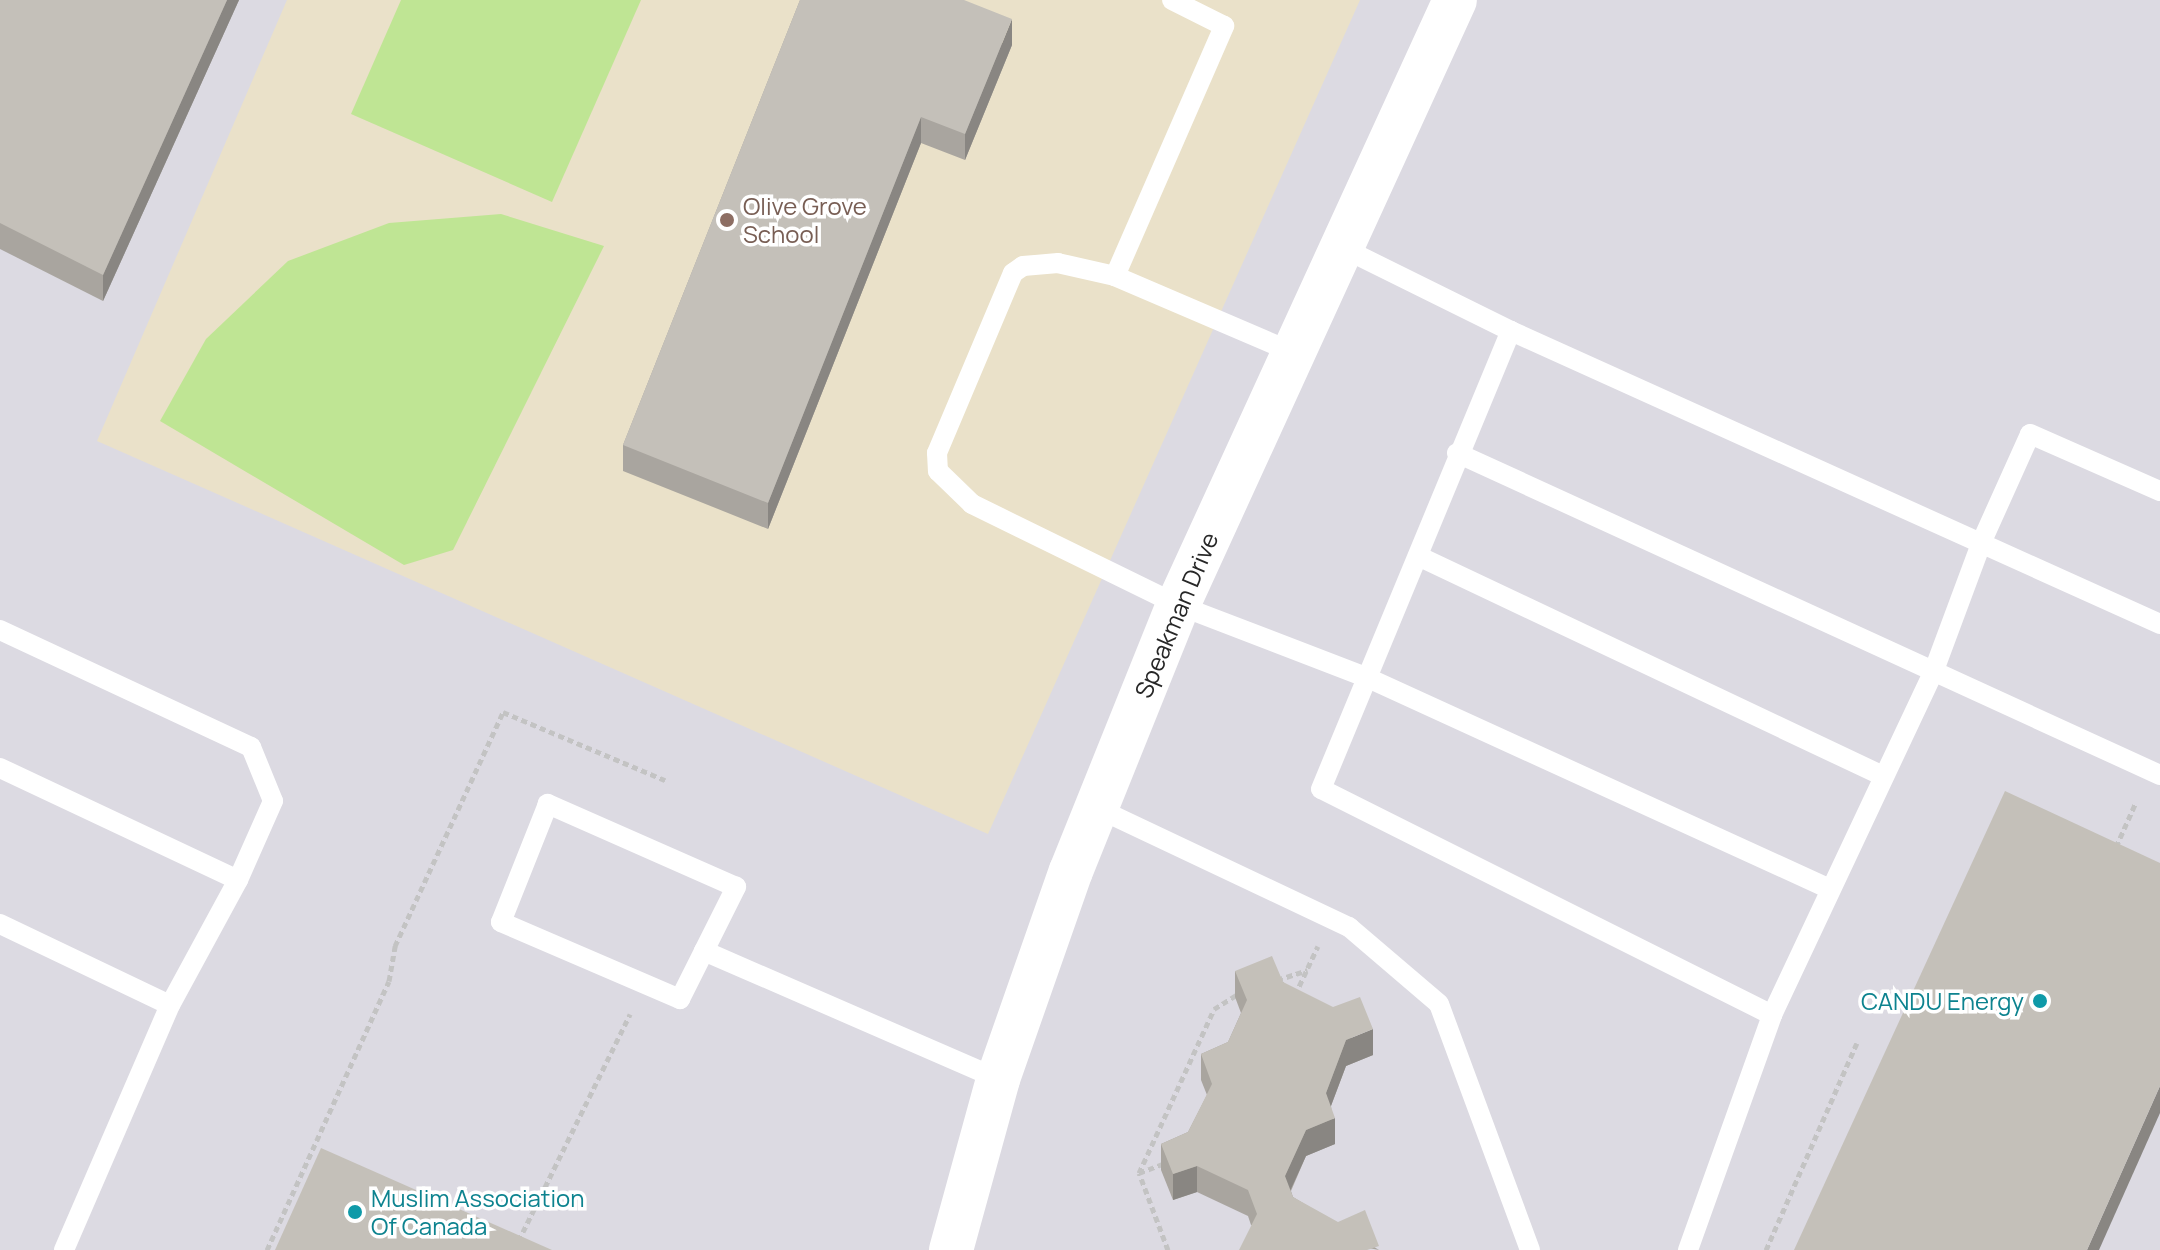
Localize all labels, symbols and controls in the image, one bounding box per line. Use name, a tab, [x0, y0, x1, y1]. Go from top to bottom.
place label: Olive Grove School	[743, 192, 867, 248]
marker: Olive Grove School	[718, 211, 736, 229]
street label: Speakman Drive	[1128, 528, 1224, 702]
place label: CANDU Energy	[1861, 987, 2024, 1015]
marker: CANDU Energy	[2031, 992, 2049, 1010]
place label: Muslim Association Of Canada	[371, 1184, 585, 1240]
marker: Muslim Association Of Canada	[346, 1203, 364, 1221]

